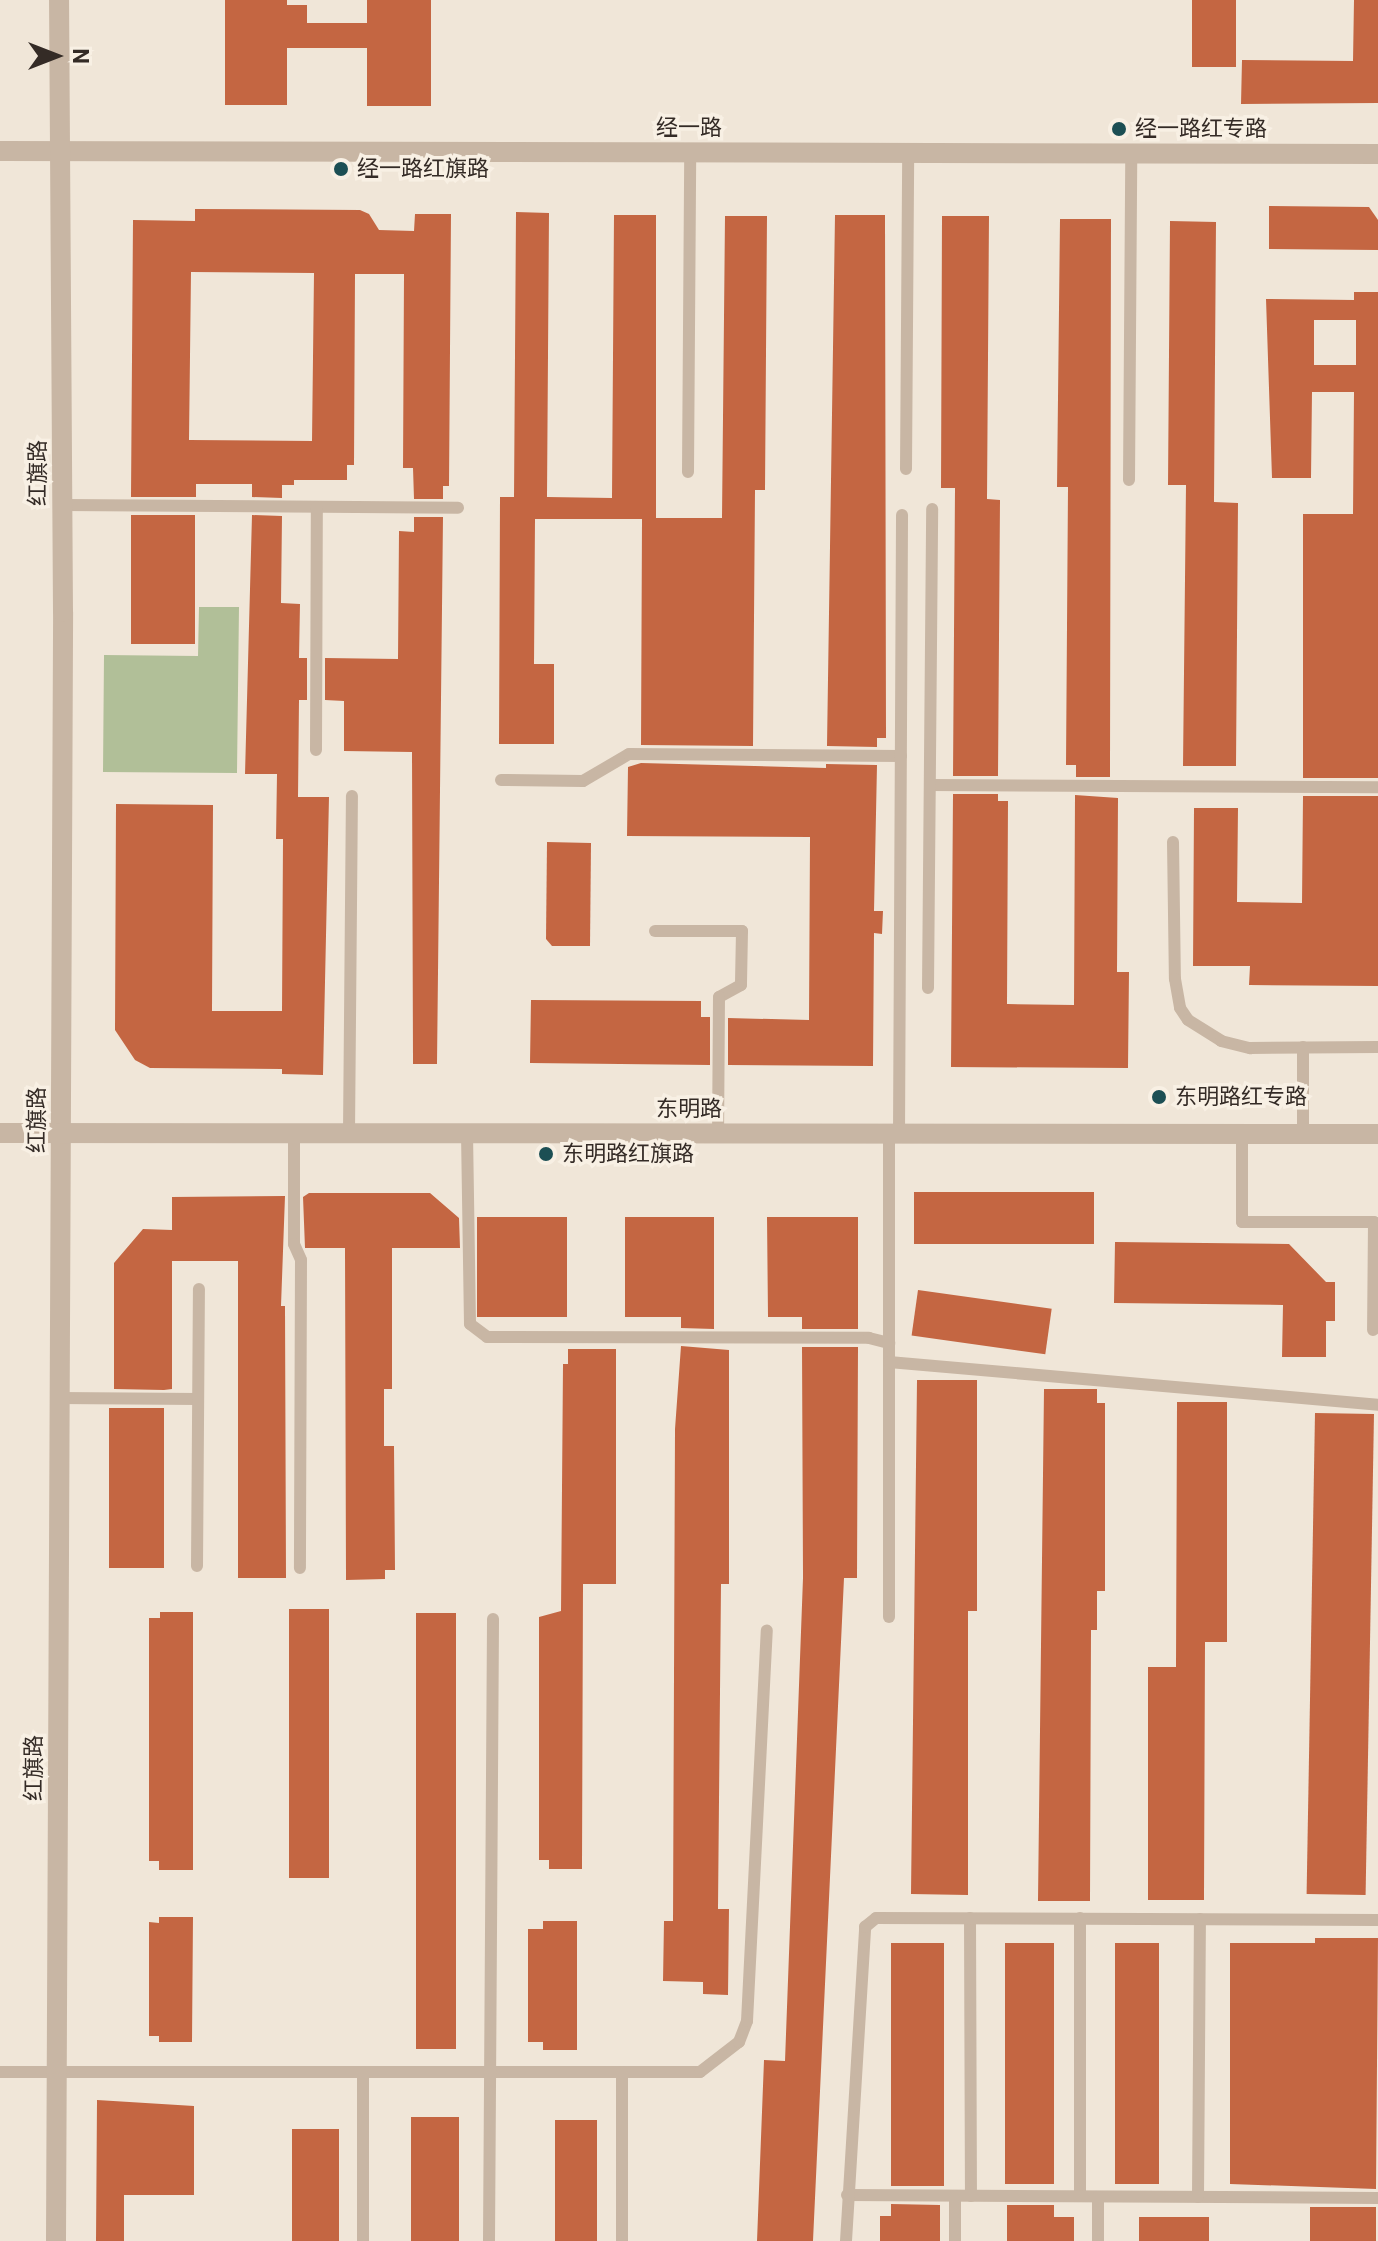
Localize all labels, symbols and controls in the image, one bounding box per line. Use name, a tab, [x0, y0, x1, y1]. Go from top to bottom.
north arrow	[16, 16, 96, 96]
text: N	[68, 48, 93, 64]
street label: 经一路	[656, 115, 722, 141]
place label: 经一路红专路	[1135, 116, 1267, 142]
marker: 经一路红专路	[1110, 120, 1128, 138]
place label: 经一路红旗路	[357, 156, 489, 182]
marker: 经一路红旗路	[332, 160, 350, 178]
street label: 红旗路	[25, 440, 51, 506]
place label: 东明路红专路	[1175, 1084, 1307, 1110]
street label: 红旗路	[24, 1087, 50, 1153]
marker: 东明路红专路	[1150, 1088, 1168, 1106]
street label: 东明路	[656, 1096, 722, 1122]
place label: 东明路红旗路	[562, 1141, 694, 1167]
marker: 东明路红旗路	[537, 1145, 555, 1163]
street label: 红旗路	[21, 1735, 47, 1801]

